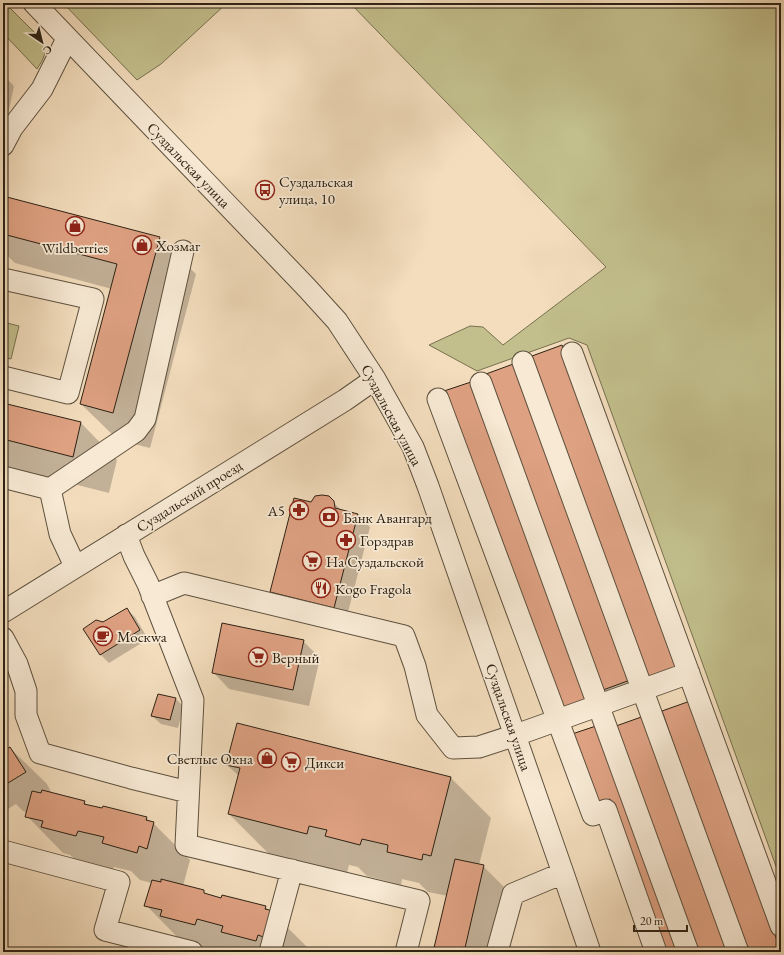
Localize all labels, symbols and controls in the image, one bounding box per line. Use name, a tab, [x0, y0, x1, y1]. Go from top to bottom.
north arrow	[22, 22, 62, 62]
text: С	[40, 42, 55, 58]
street label: Суздальская улица	[143, 118, 235, 212]
place label: Суздальская улица, 10	[279, 172, 353, 208]
bus stop icon: Суздальская улица, 10	[254, 179, 276, 201]
shop icon: Wildberries	[64, 215, 86, 237]
shop icon: Хозмаг	[131, 234, 153, 256]
place label: Хозмаг	[155, 236, 201, 255]
place label: Wildberries	[42, 238, 108, 257]
street label: Суздальская улица	[357, 361, 427, 469]
street label: Суздальский проезд	[132, 456, 246, 536]
pharmacy icon: А5	[288, 499, 310, 521]
place label: А5	[266, 501, 285, 520]
bank icon: Банк Авангард	[318, 506, 340, 528]
place label: Банк Авангард	[343, 508, 432, 527]
pharmacy icon: Горздрав	[335, 529, 357, 551]
place label: Горздрав	[360, 531, 414, 550]
supermarket icon: На Суздальской	[301, 550, 323, 572]
place label: На Суздальской	[326, 552, 424, 571]
restaurant icon: Kogo Fragola	[310, 577, 332, 599]
place label: Kogo Fragola	[335, 579, 412, 598]
cafe icon: Москwa	[92, 625, 114, 647]
place label: Москwa	[117, 627, 167, 646]
supermarket icon: Верный	[247, 646, 269, 668]
place label: Верный	[272, 648, 319, 667]
street label: Суздальская улица	[482, 661, 536, 773]
shop icon: Светлые Окна	[256, 747, 278, 769]
place label: Светлые Окна	[167, 749, 253, 768]
supermarket icon: Дикси	[280, 751, 302, 773]
place label: Дикси	[305, 753, 344, 772]
scale bar	[634, 907, 687, 933]
text: 20 m	[640, 913, 664, 929]

